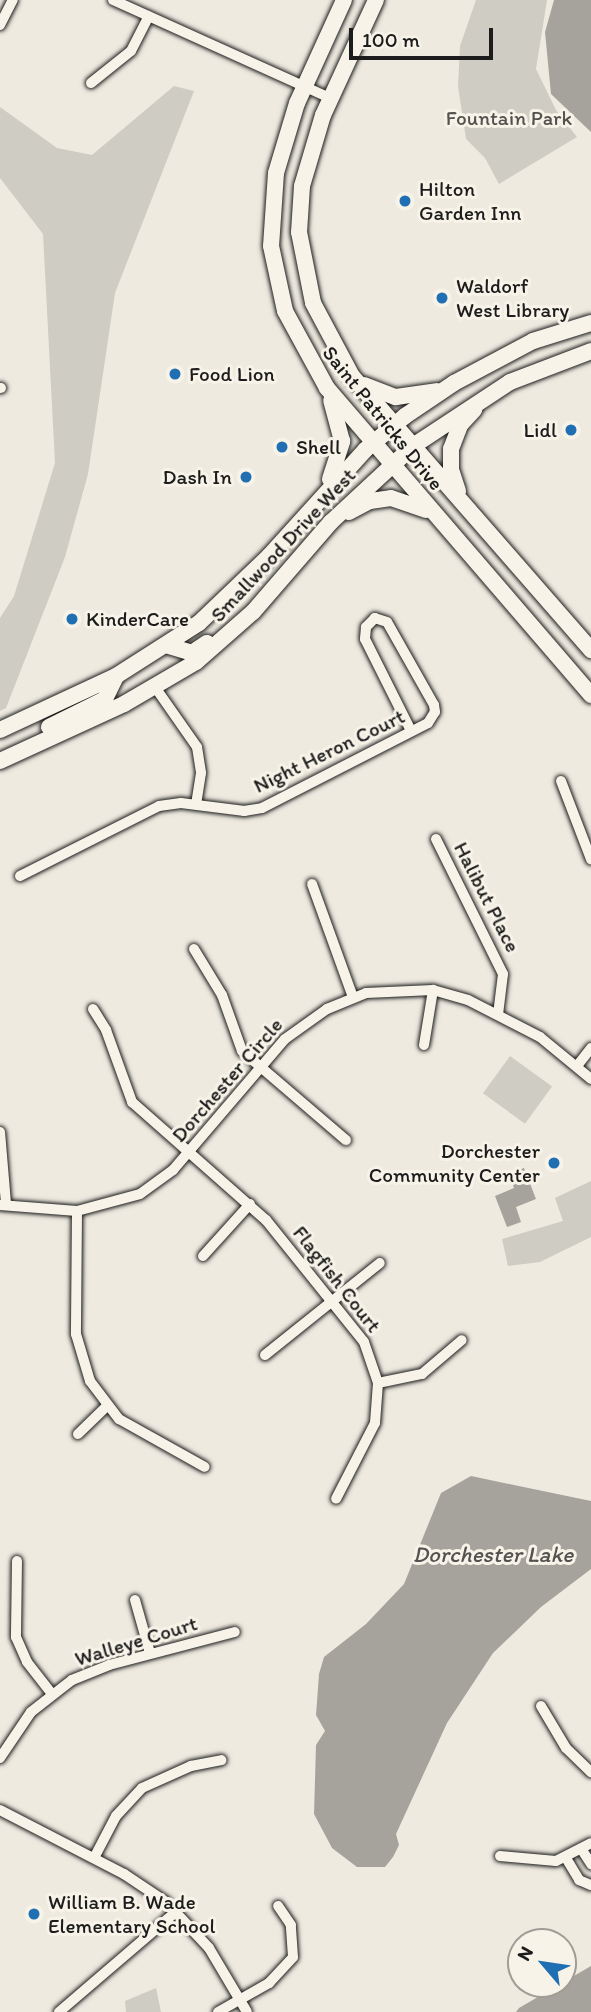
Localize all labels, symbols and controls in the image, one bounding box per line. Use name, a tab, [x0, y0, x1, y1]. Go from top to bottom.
scale bar	[353, 14, 496, 58]
text: 100 m	[362, 27, 420, 52]
park label: Fountain Park	[446, 105, 572, 131]
place label: Hilton Garden Inn	[419, 176, 522, 226]
marker: Hilton Garden Inn	[397, 193, 413, 209]
place label: Waldorf West Library	[456, 273, 569, 323]
marker: Waldorf West Library	[434, 290, 450, 306]
street label: Saint Patricks Drive	[317, 341, 449, 495]
place label: Food Lion	[189, 361, 275, 387]
marker: Food Lion	[167, 366, 183, 382]
place label: Lidl	[523, 417, 557, 443]
marker: Lidl	[563, 422, 579, 438]
place label: Shell	[296, 434, 341, 460]
marker: Shell	[274, 439, 290, 455]
street label: Smallwood Drive West	[205, 463, 361, 627]
place label: Dash In	[163, 464, 232, 490]
marker: Dash In	[238, 469, 254, 485]
place label: KinderCare	[86, 606, 189, 632]
marker: KinderCare	[64, 611, 80, 627]
street label: Night Heron Court	[249, 703, 409, 799]
street label: Halibut Place	[448, 838, 526, 956]
street label: Dorchester Circle	[166, 1013, 288, 1147]
place label: Dorchester Community Center	[368, 1138, 540, 1188]
marker: Dorchester Community Center	[546, 1155, 562, 1171]
street label: Flagfish Court	[287, 1220, 387, 1338]
water label: Dorchester Lake	[413, 1540, 573, 1568]
street label: Walleye Court	[72, 1610, 200, 1672]
place label: William B. Wade Elementary School	[48, 1889, 215, 1939]
marker: William B. Wade Elementary School	[26, 1906, 42, 1922]
north arrow	[507, 1928, 577, 1998]
text: N	[512, 1942, 538, 1965]

